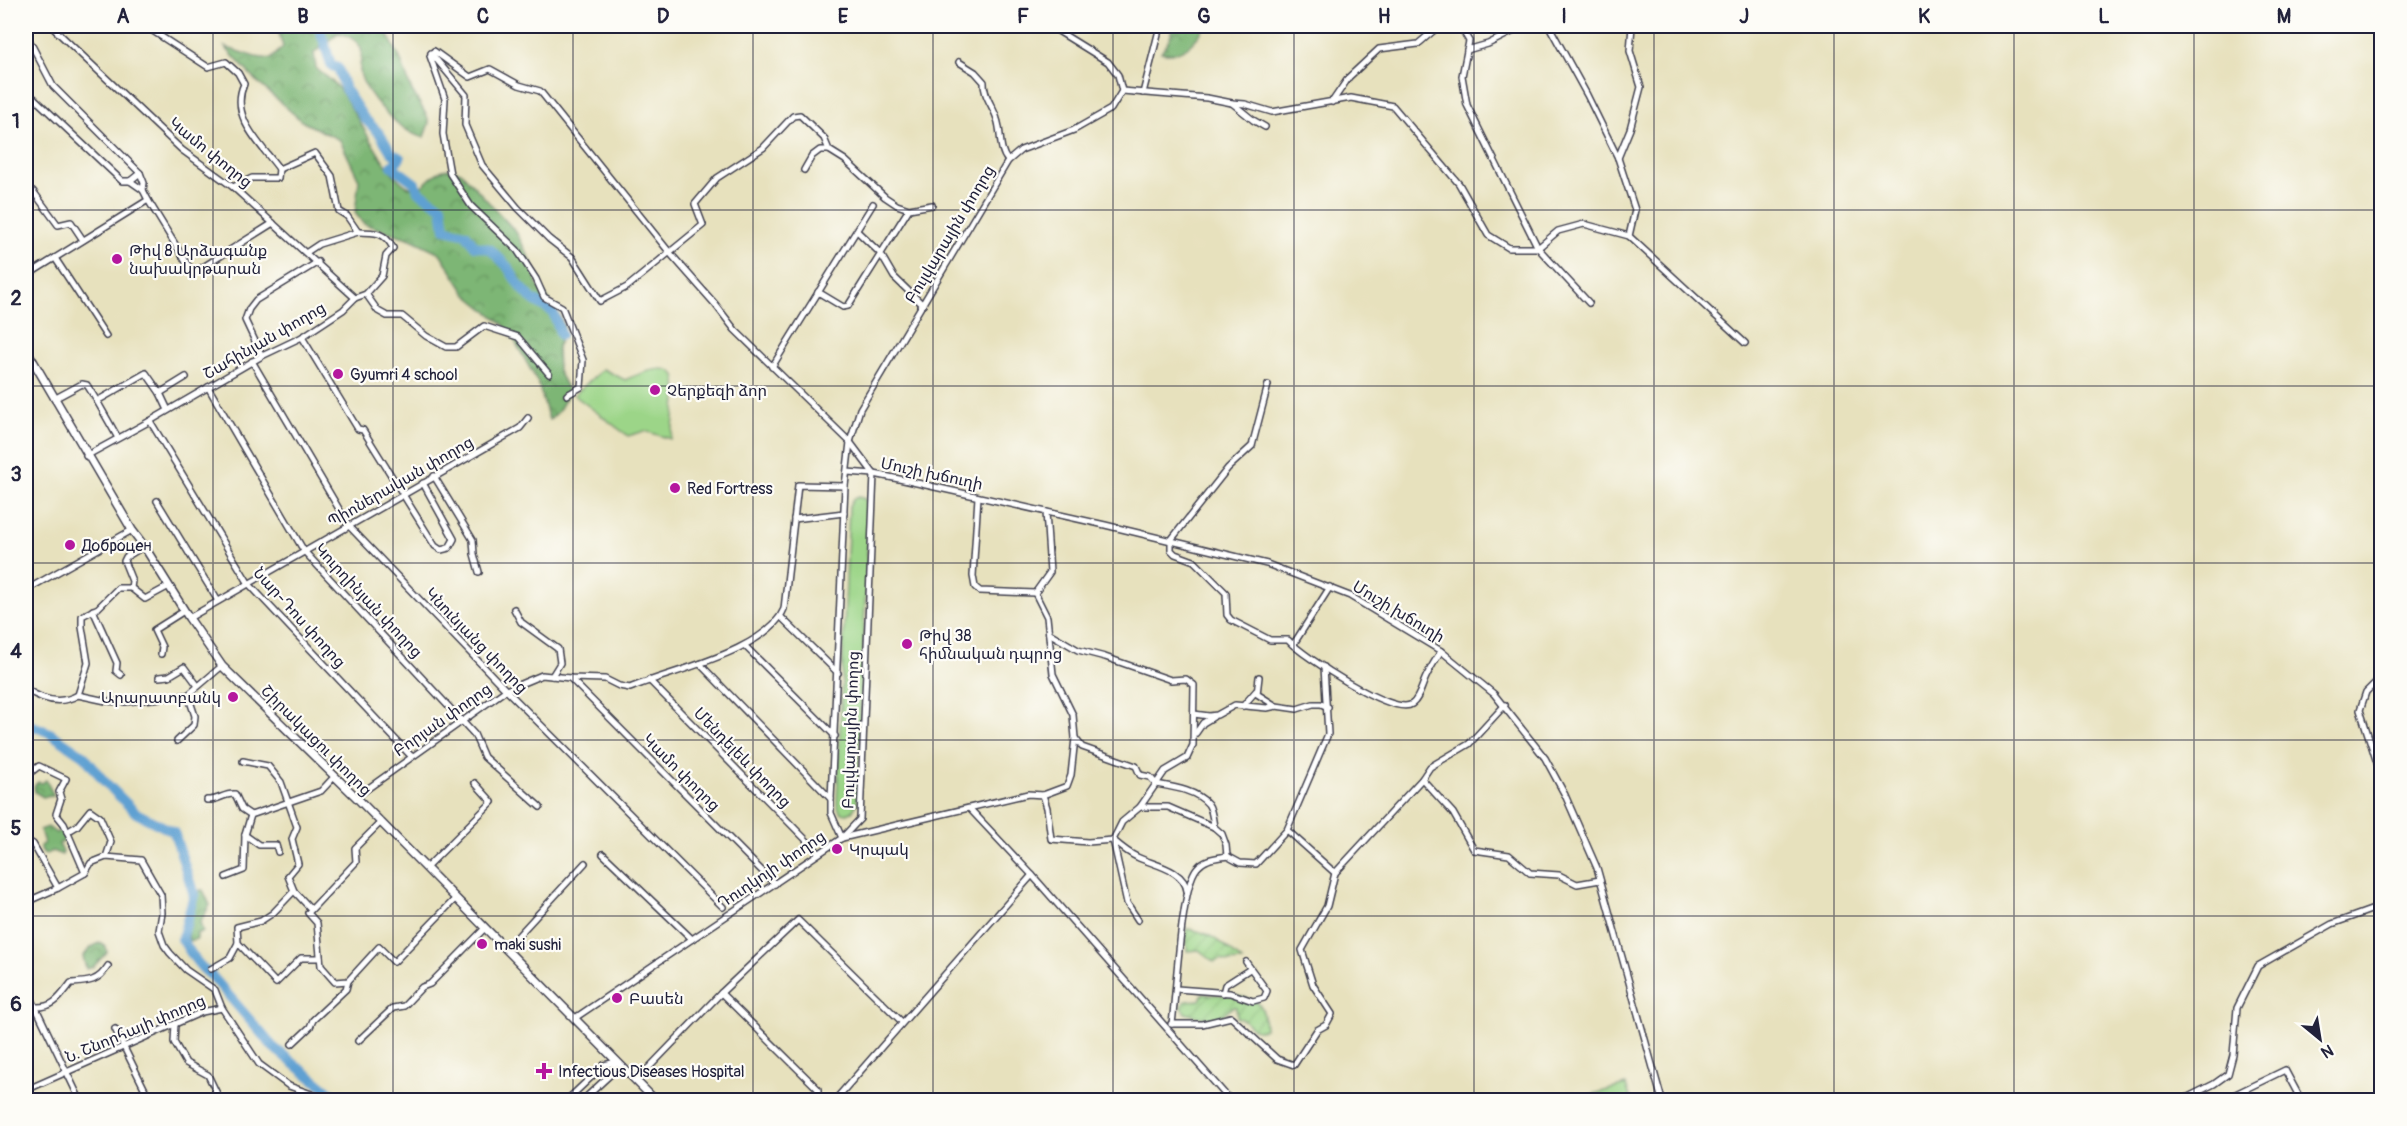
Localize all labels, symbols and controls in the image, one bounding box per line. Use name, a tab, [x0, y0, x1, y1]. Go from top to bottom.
text: A	[117, 4, 130, 29]
text: B	[297, 4, 309, 29]
text: C	[477, 4, 489, 29]
text: D	[657, 4, 670, 29]
text: E	[838, 4, 849, 29]
text: F	[1017, 4, 1029, 29]
text: G	[1197, 4, 1211, 29]
text: H	[1378, 4, 1391, 29]
text: I	[1561, 4, 1567, 29]
text: J	[1739, 4, 1749, 29]
text: K	[1918, 4, 1930, 29]
text: L	[2098, 4, 2110, 29]
text: M	[2277, 4, 2291, 29]
text: 1	[12, 109, 20, 134]
street label: Կամո փողոց	[165, 113, 256, 192]
street label: Բուլվարային փողոց	[901, 162, 999, 307]
place label: Թիվ 8 Արձագանք նախակրթարան	[129, 241, 267, 279]
marker: Թիվ 8 Արձագանք նախակրթարան	[110, 252, 124, 266]
text: 2	[10, 286, 22, 311]
street label: Շահինյան փողոց	[200, 298, 329, 384]
place label: Gyumri 4 school	[350, 365, 458, 385]
marker: Gyumri 4 school	[331, 367, 345, 381]
place label: Չերքեզի ձոր	[667, 381, 767, 401]
marker: Չերքեզի ձոր	[648, 383, 662, 397]
street label: Պիոներական փողոց	[324, 432, 477, 532]
street label: Մուշի խճուղի	[879, 453, 985, 495]
text: 3	[10, 462, 22, 487]
place label: Red Fortress	[687, 479, 773, 499]
marker: Red Fortress	[668, 481, 682, 495]
place label: Доброцен	[81, 536, 151, 556]
marker: Доброцен	[63, 538, 77, 552]
street label: Կուրղինյան փողոց	[310, 539, 426, 662]
street label: Նար-Դոս փողոց	[249, 563, 350, 672]
street label: Մուշի խճուղի	[1349, 576, 1448, 647]
street label: Կնունյանց փողոց	[421, 584, 532, 698]
place label: Թիվ 38 հիմնական դպրոց	[919, 626, 1062, 664]
marker: Թիվ 38 հիմնական դպրոց	[900, 637, 914, 651]
text: 4	[10, 639, 22, 664]
street label: Բուլվարային փողոց	[838, 651, 864, 809]
street label: Բորյան փողոց	[390, 679, 495, 761]
street label: Շիրակացու փողոց	[257, 681, 376, 800]
place label: Արարատբանկ	[101, 688, 221, 708]
marker: Արարատբանկ	[226, 690, 240, 704]
street label: Մենդելեև փողոց	[689, 703, 795, 812]
street label: Կամո փողոց	[638, 730, 724, 816]
text: 5	[11, 816, 22, 841]
street label: Դուդկոյի փողոց	[714, 826, 829, 913]
place label: Կրպակ	[849, 840, 909, 860]
marker: Կրպակ	[830, 842, 844, 856]
place label: maki sushi	[494, 935, 561, 955]
marker: maki sushi	[475, 937, 489, 951]
place label: Բասեն	[629, 989, 684, 1009]
street label: Ն. Շնորհալի փողոց	[62, 990, 208, 1067]
marker: Բասեն	[610, 991, 624, 1005]
text: 6	[10, 992, 22, 1017]
north arrow	[2290, 1009, 2350, 1069]
text: N	[2317, 1040, 2337, 1063]
marker: Infectious Diseases Hospital	[535, 1062, 553, 1080]
place label: Infectious Diseases Hospital	[558, 1062, 745, 1082]

